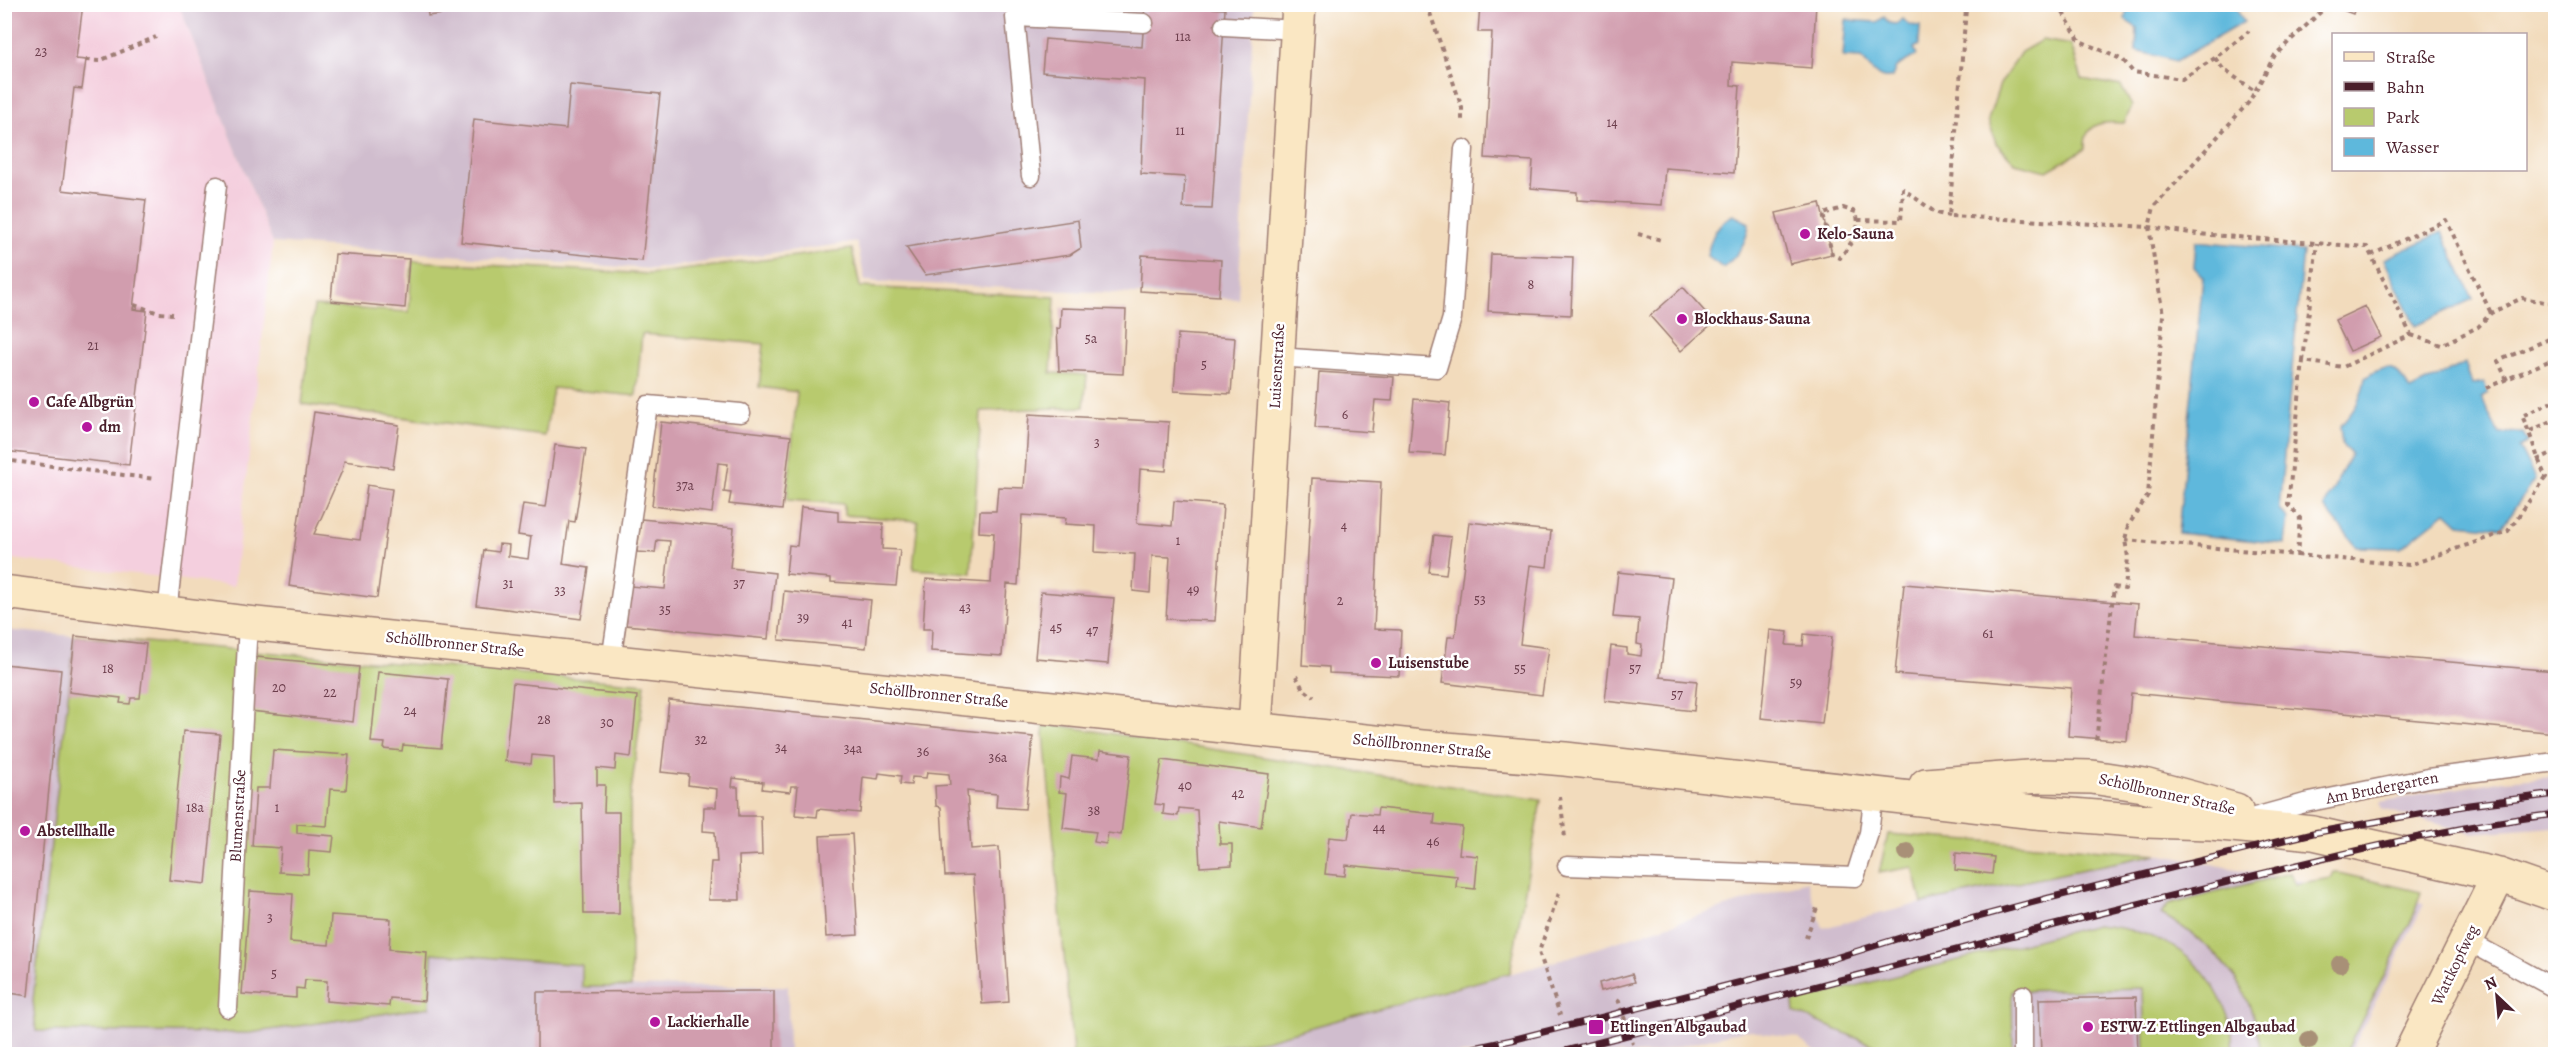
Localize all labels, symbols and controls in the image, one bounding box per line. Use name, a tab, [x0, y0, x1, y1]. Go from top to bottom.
house number: 11a	[1175, 27, 1192, 46]
legend	[2332, 33, 2527, 171]
house number: 23	[35, 42, 47, 61]
text: Straße	[2386, 45, 2435, 69]
text: Bahn	[2386, 75, 2425, 99]
text: Park	[2386, 105, 2420, 129]
house number: 14	[1606, 113, 1618, 132]
house number: 11	[1175, 121, 1185, 140]
text: Wasser	[2385, 135, 2439, 159]
place label: Kelo-Sauna	[1817, 223, 1894, 245]
marker: Kelo-Sauna	[1798, 227, 1812, 241]
house number: 8	[1528, 275, 1535, 294]
place label: Blockhaus-Sauna	[1694, 308, 1811, 330]
marker: Blockhaus-Sauna	[1675, 312, 1689, 326]
street label: Luisenstraße	[1264, 323, 1290, 409]
house number: 5a	[1085, 329, 1098, 348]
house number: 21	[87, 336, 99, 355]
house number: 5	[1201, 355, 1207, 374]
place label: Cafe Albgrün	[46, 391, 134, 413]
marker: Cafe Albgrün	[27, 395, 41, 409]
house number: 6	[1342, 405, 1348, 424]
place label: dm	[99, 416, 122, 438]
marker: dm	[80, 420, 94, 434]
house number: 3	[1094, 433, 1100, 452]
house number: 37a	[676, 476, 695, 495]
house number: 4	[1341, 516, 1347, 535]
house number: 1	[1176, 531, 1181, 550]
house number: 31	[503, 574, 514, 593]
house number: 37	[733, 574, 745, 593]
house number: 49	[1187, 580, 1199, 599]
house number: 33	[554, 581, 566, 600]
house number: 53	[1474, 590, 1486, 609]
house number: 2	[1337, 591, 1344, 610]
house number: 43	[959, 598, 971, 617]
house number: 35	[659, 600, 671, 619]
house number: 39	[797, 608, 809, 627]
house number: 41	[841, 613, 853, 632]
house number: 45	[1050, 618, 1062, 637]
house number: 47	[1086, 621, 1098, 640]
house number: 61	[1982, 624, 1994, 643]
street label: Schöllbronner Straße	[385, 626, 525, 662]
place label: Luisenstube	[1388, 652, 1469, 674]
marker: Luisenstube	[1369, 656, 1383, 670]
house number: 18	[102, 659, 114, 678]
house number: 55	[1514, 659, 1526, 678]
house number: 57	[1629, 659, 1641, 678]
house number: 59	[1790, 673, 1802, 692]
street label: Schöllbronner Straße	[869, 677, 1009, 713]
house number: 20	[272, 678, 286, 697]
house number: 22	[323, 683, 337, 702]
house number: 57	[1671, 685, 1683, 704]
house number: 24	[404, 701, 417, 720]
house number: 28	[537, 710, 551, 729]
house number: 30	[600, 713, 614, 732]
street label: Schöllbronner Straße	[1352, 728, 1492, 764]
house number: 32	[695, 730, 708, 749]
house number: 34	[775, 738, 787, 757]
house number: 34a	[844, 739, 863, 758]
house number: 36	[917, 742, 929, 761]
house number: 36a	[989, 748, 1008, 767]
street label: Am Brudergarten	[2323, 766, 2440, 810]
street label: Schöllbronner Straße	[2097, 768, 2237, 820]
street label: Blumenstraße	[225, 769, 251, 863]
house number: 40	[1178, 776, 1192, 795]
house number: 42	[1232, 784, 1245, 803]
house number: 18a	[186, 798, 205, 817]
house number: 1	[275, 798, 280, 817]
house number: 38	[1088, 801, 1101, 820]
house number: 44	[1373, 818, 1385, 837]
place label: Abstellhalle	[36, 820, 115, 842]
marker: Abstellhalle	[18, 824, 32, 838]
house number: 46	[1427, 832, 1439, 851]
house number: 3	[267, 908, 273, 927]
street label: Wattkopfweg	[2426, 921, 2484, 1010]
house number: 5	[271, 964, 277, 983]
north arrow	[2467, 966, 2527, 1026]
text: N	[2481, 971, 2501, 996]
place label: Lackierhalle	[667, 1011, 749, 1033]
marker: Lackierhalle	[648, 1015, 662, 1029]
place label: Ettlingen Albgaubad	[1610, 1016, 1747, 1038]
place label: ESTW-Z Ettlingen Albgaubad	[2100, 1016, 2296, 1038]
marker: Ettlingen Albgaubad	[1587, 1018, 1605, 1036]
marker: ESTW-Z Ettlingen Albgaubad	[2081, 1020, 2095, 1034]

